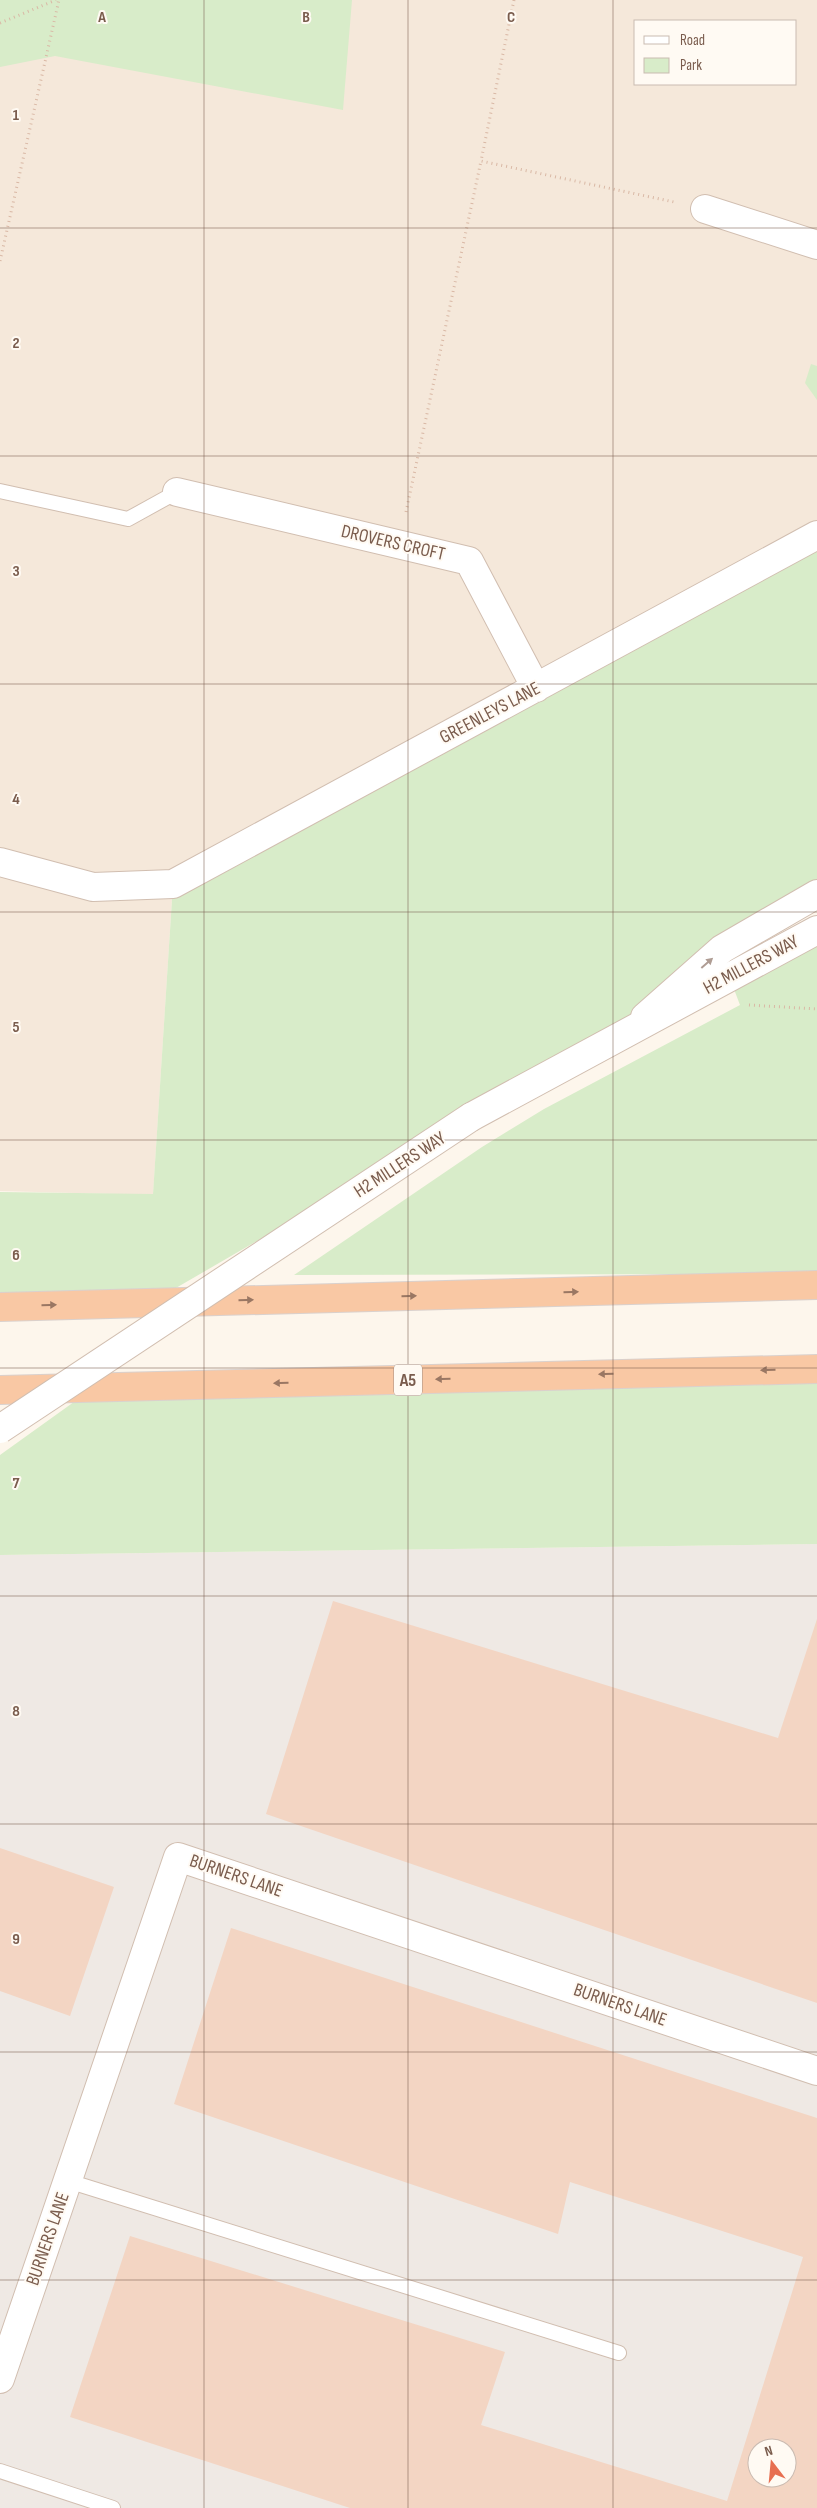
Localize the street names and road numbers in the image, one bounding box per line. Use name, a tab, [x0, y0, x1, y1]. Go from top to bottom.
street label: DROVERS CROFT	[339, 520, 447, 566]
street label: GREENLEYS LANE	[436, 677, 544, 749]
street label: H2 MILLERS WAY	[699, 930, 803, 1000]
street label: H2 MILLERS WAY	[350, 1127, 450, 1203]
road number: A5	[394, 1364, 422, 1396]
street label: BURNERS LANE	[186, 1849, 286, 1903]
street label: BURNERS LANE	[570, 1978, 670, 2032]
street label: BURNERS LANE	[21, 2189, 75, 2289]

